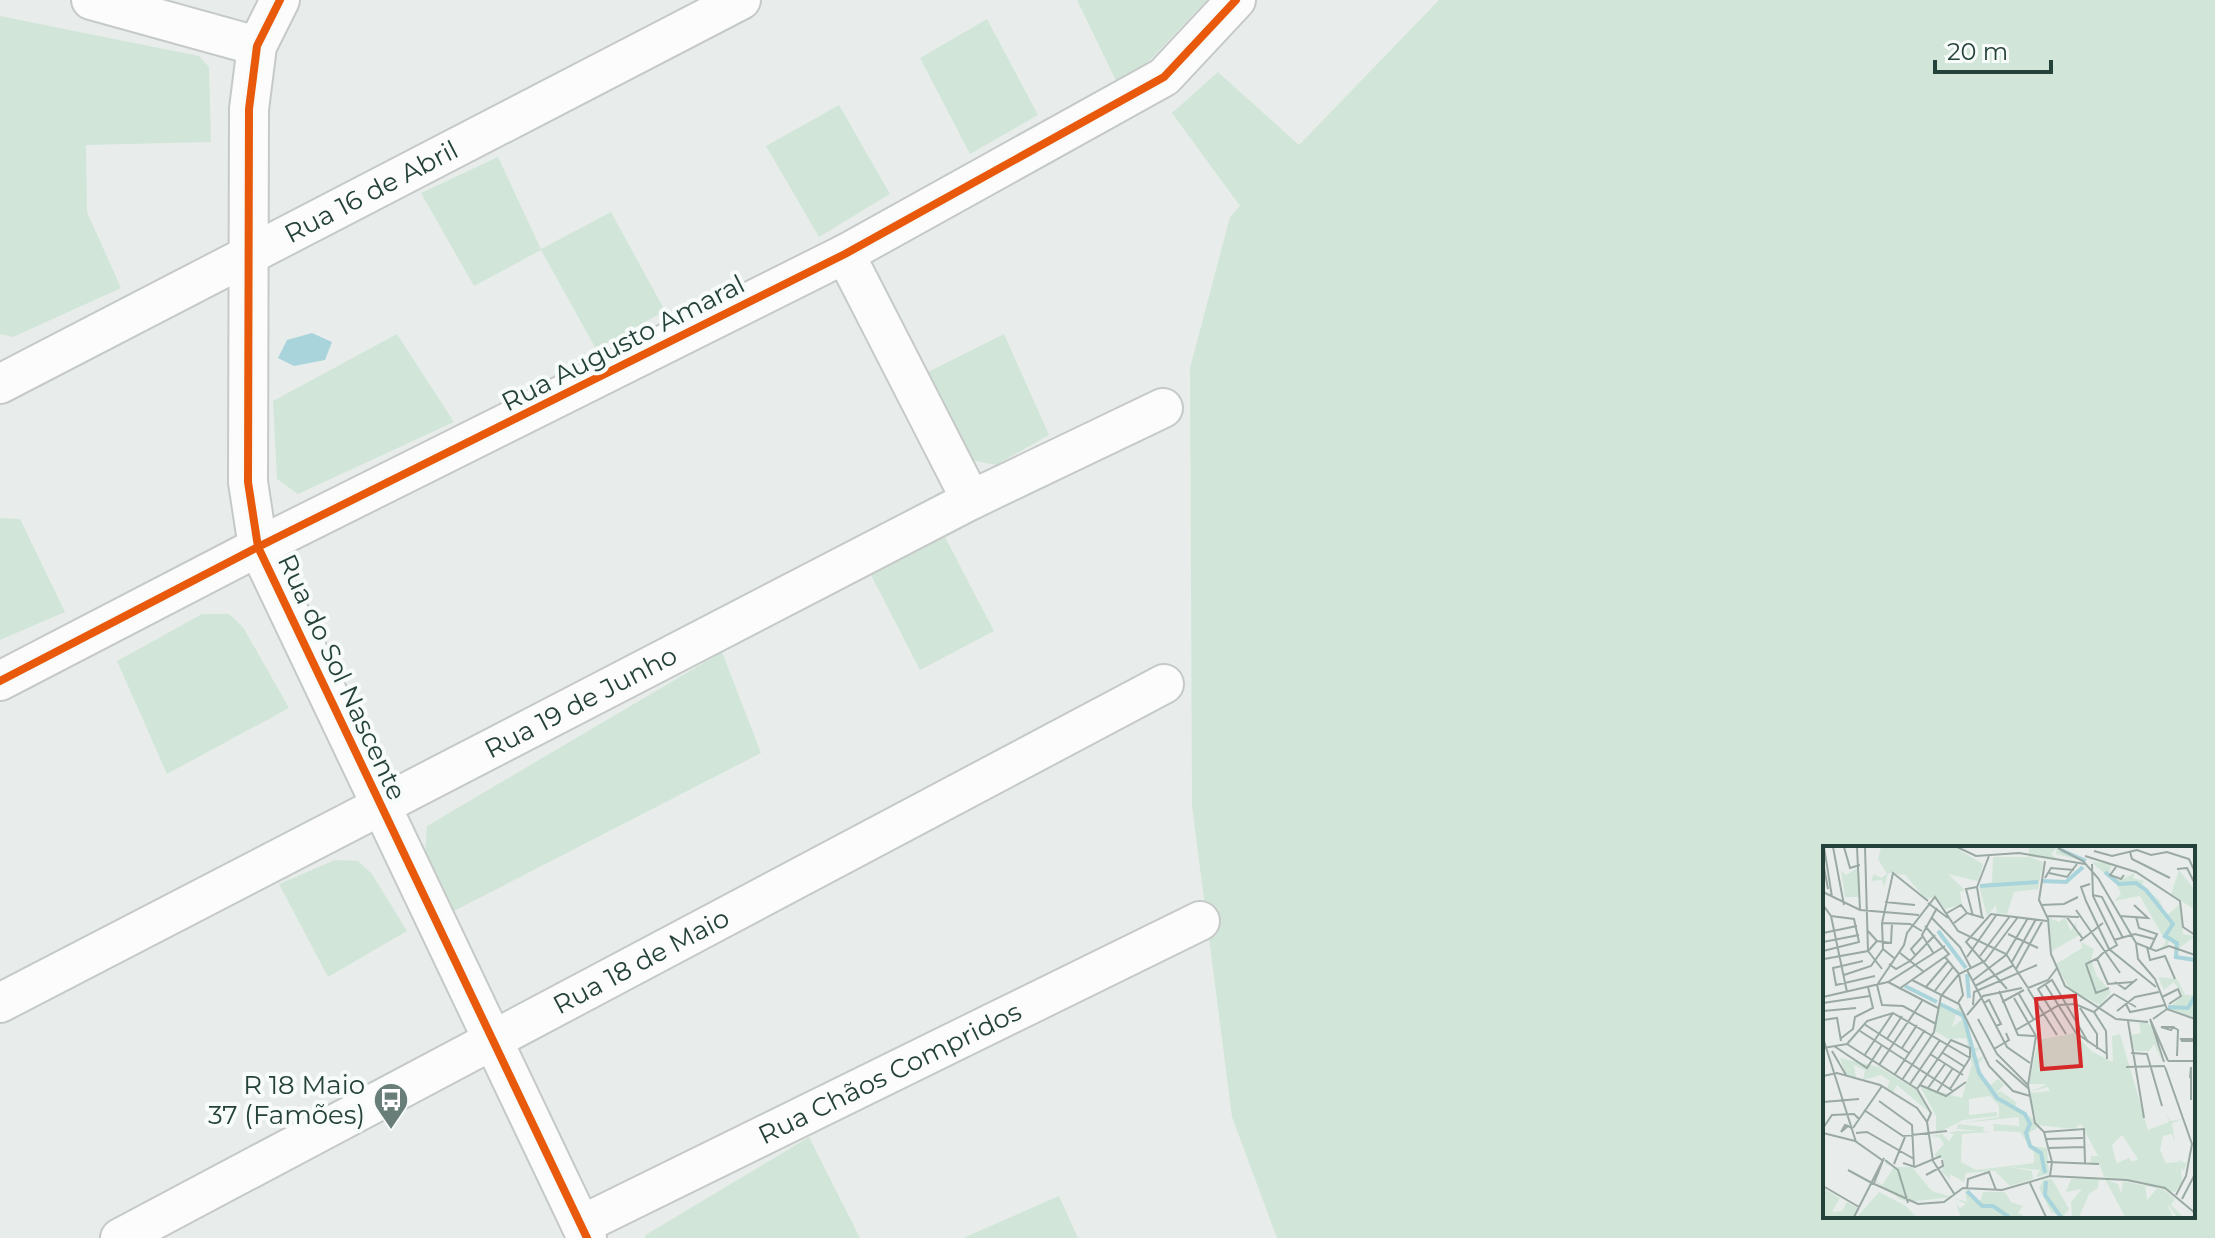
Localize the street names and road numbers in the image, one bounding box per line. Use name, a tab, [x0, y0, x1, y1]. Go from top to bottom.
street label: Rua 16 de Abril	[279, 133, 463, 250]
street label: Rua Augusto Amaral	[496, 268, 750, 418]
street label: Rua do Sol Nascente	[271, 549, 413, 805]
street label: Rua 19 de Junho	[479, 639, 682, 765]
street label: Rua 18 de Maio	[548, 902, 735, 1021]
street label: Rua Chãos Compridos	[753, 995, 1026, 1151]

